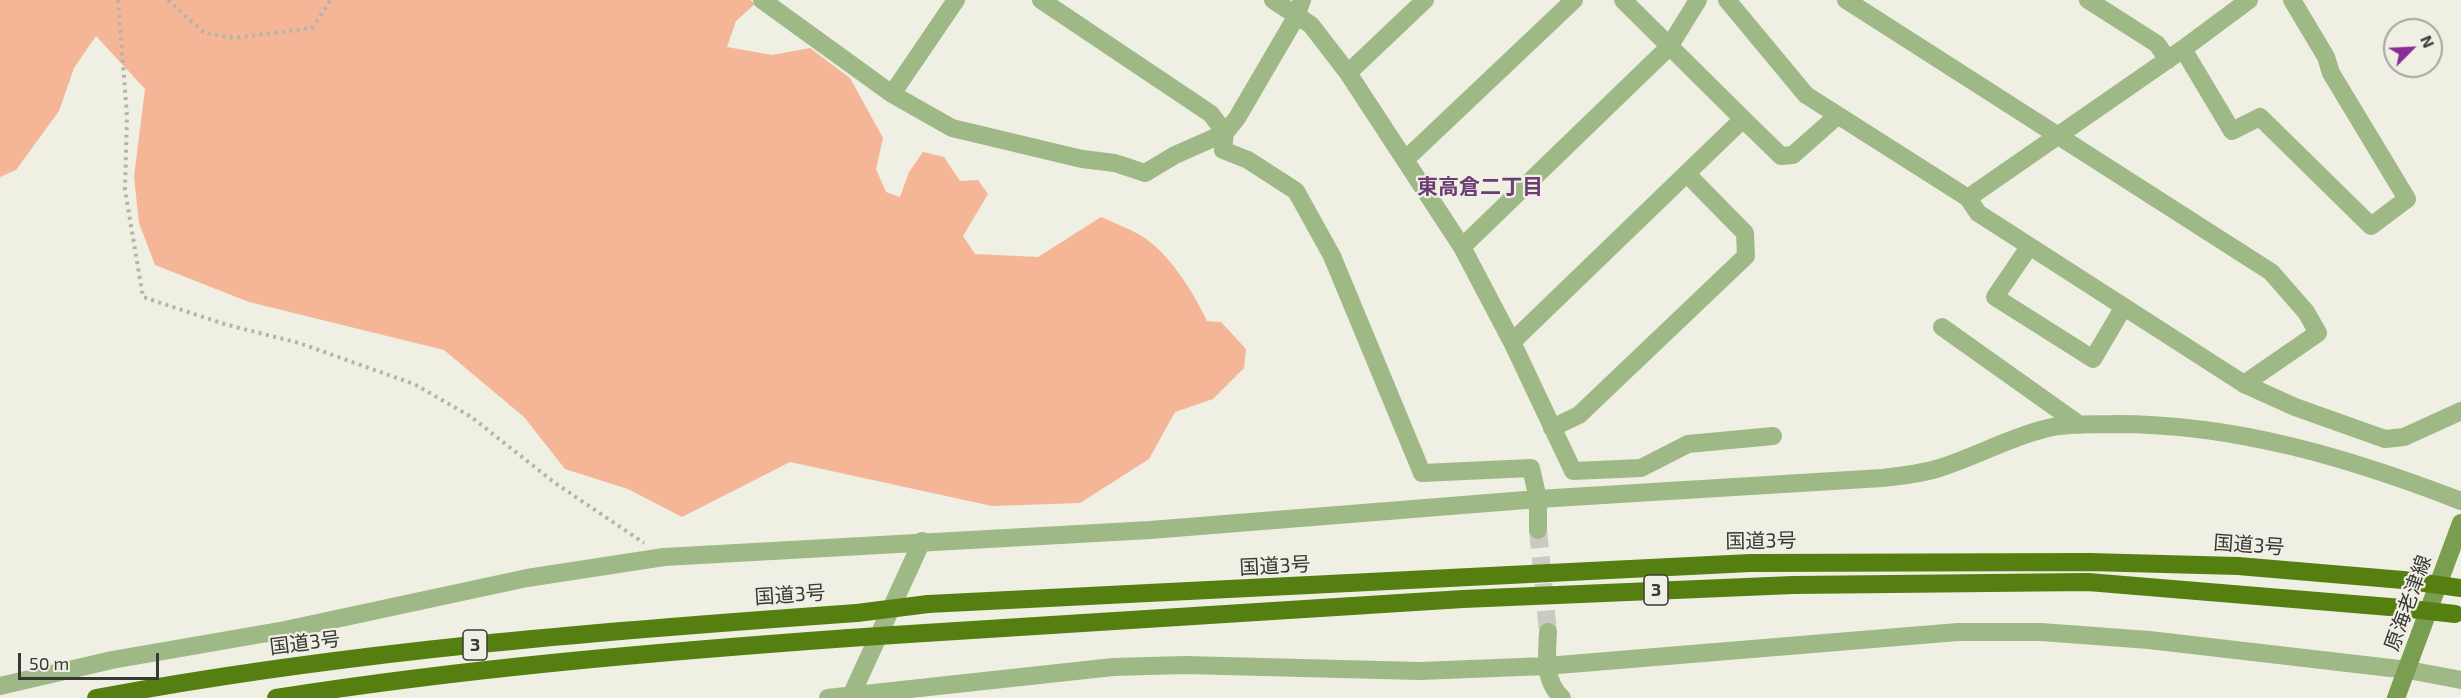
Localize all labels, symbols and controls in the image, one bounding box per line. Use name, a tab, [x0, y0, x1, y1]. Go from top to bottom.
north arrow	[2383, 18, 2443, 78]
text: N	[2417, 32, 2439, 50]
district label: 東高倉二丁目	[1417, 174, 1543, 200]
street label: 国道3号	[1725, 528, 1797, 554]
street label: 国道3号	[2213, 531, 2285, 559]
street label: 国道3号	[1239, 552, 1311, 580]
street label: 原海老津線	[2380, 552, 2436, 654]
road number: 3	[1644, 575, 1668, 605]
street label: 国道3号	[754, 581, 826, 609]
street label: 国道3号	[268, 627, 342, 659]
road number: 3	[463, 630, 487, 660]
scale bar	[21, 641, 162, 679]
text: 50 m	[29, 652, 69, 674]

